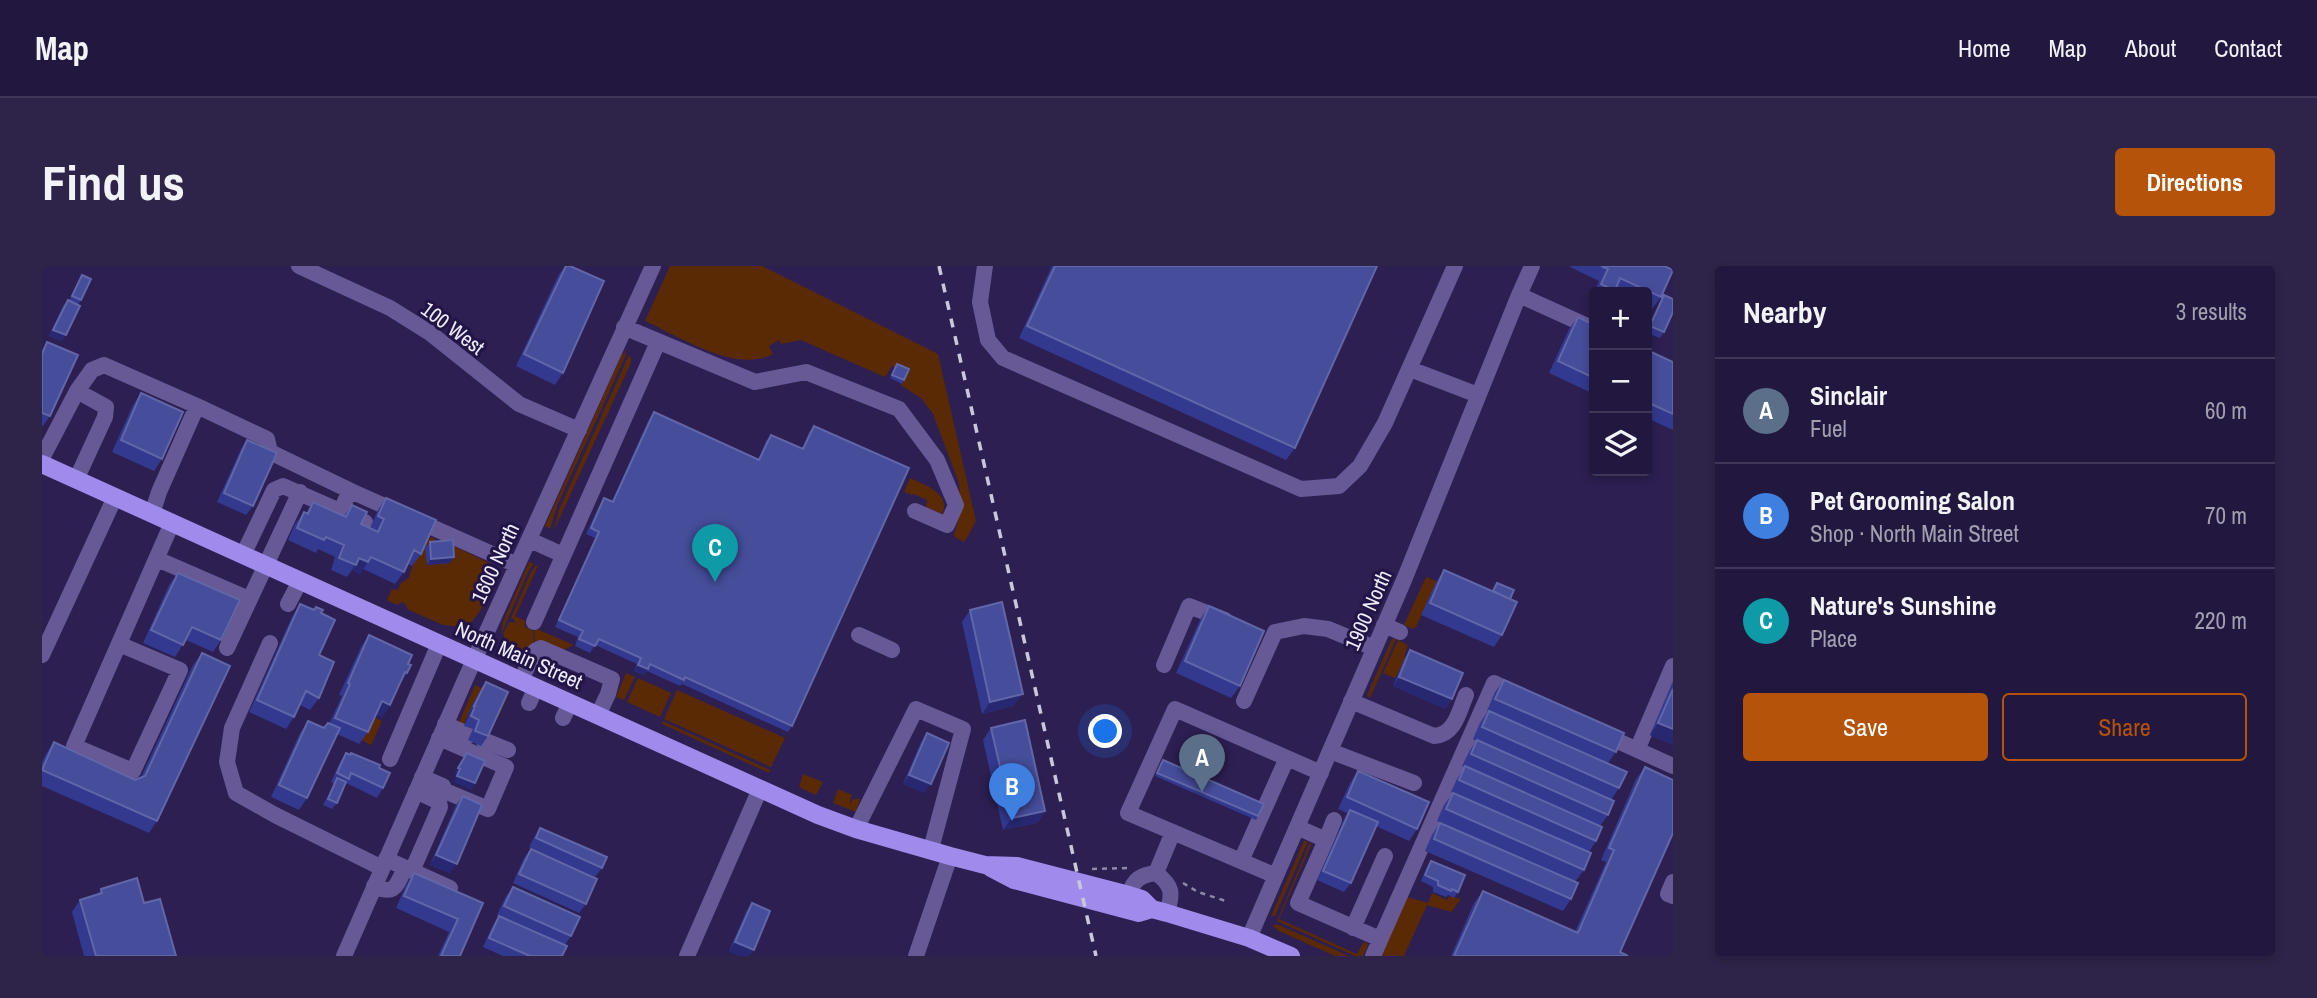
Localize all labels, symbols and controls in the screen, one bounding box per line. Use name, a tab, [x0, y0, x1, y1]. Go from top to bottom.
text: Map	[35, 26, 89, 70]
text: Home	[1958, 32, 2010, 64]
text: Map	[2048, 32, 2087, 64]
text: About	[2125, 32, 2176, 64]
text: Contact	[2214, 32, 2282, 64]
button: Directions	[2115, 148, 2275, 216]
text: Find us	[42, 149, 185, 215]
map controls	[1589, 287, 1652, 476]
button: +	[1589, 287, 1652, 350]
text: Nearby	[1743, 292, 1826, 332]
street label: 100 West	[415, 295, 491, 362]
text: 3 results	[2176, 296, 2247, 327]
button: −	[1589, 350, 1652, 413]
text: Sinclair	[1810, 378, 1887, 413]
text: A	[1759, 395, 1773, 426]
text: 60 m	[2205, 395, 2247, 426]
button: layers	[1589, 413, 1652, 476]
text: Fuel	[1810, 413, 1847, 444]
text: Pet Grooming Salon	[1810, 483, 2015, 518]
text: B	[1759, 500, 1773, 531]
text: 70 m	[2205, 500, 2247, 531]
street label: 1600 North	[464, 518, 526, 608]
text: Shop · North Main Street	[1810, 518, 2019, 549]
pin: C	[692, 524, 738, 582]
street label: 1900 North	[1337, 565, 1399, 655]
text: Nature's Sunshine	[1810, 588, 1996, 623]
text: C	[1759, 605, 1773, 636]
text: 220 m	[2195, 605, 2247, 636]
street label: North Main Street	[451, 614, 587, 696]
text: Place	[1810, 623, 1857, 654]
button: Save	[1743, 693, 1988, 761]
button: Share	[2002, 693, 2247, 761]
your location	[1088, 714, 1122, 748]
pin: A	[1179, 734, 1225, 792]
pin: B	[989, 763, 1035, 821]

